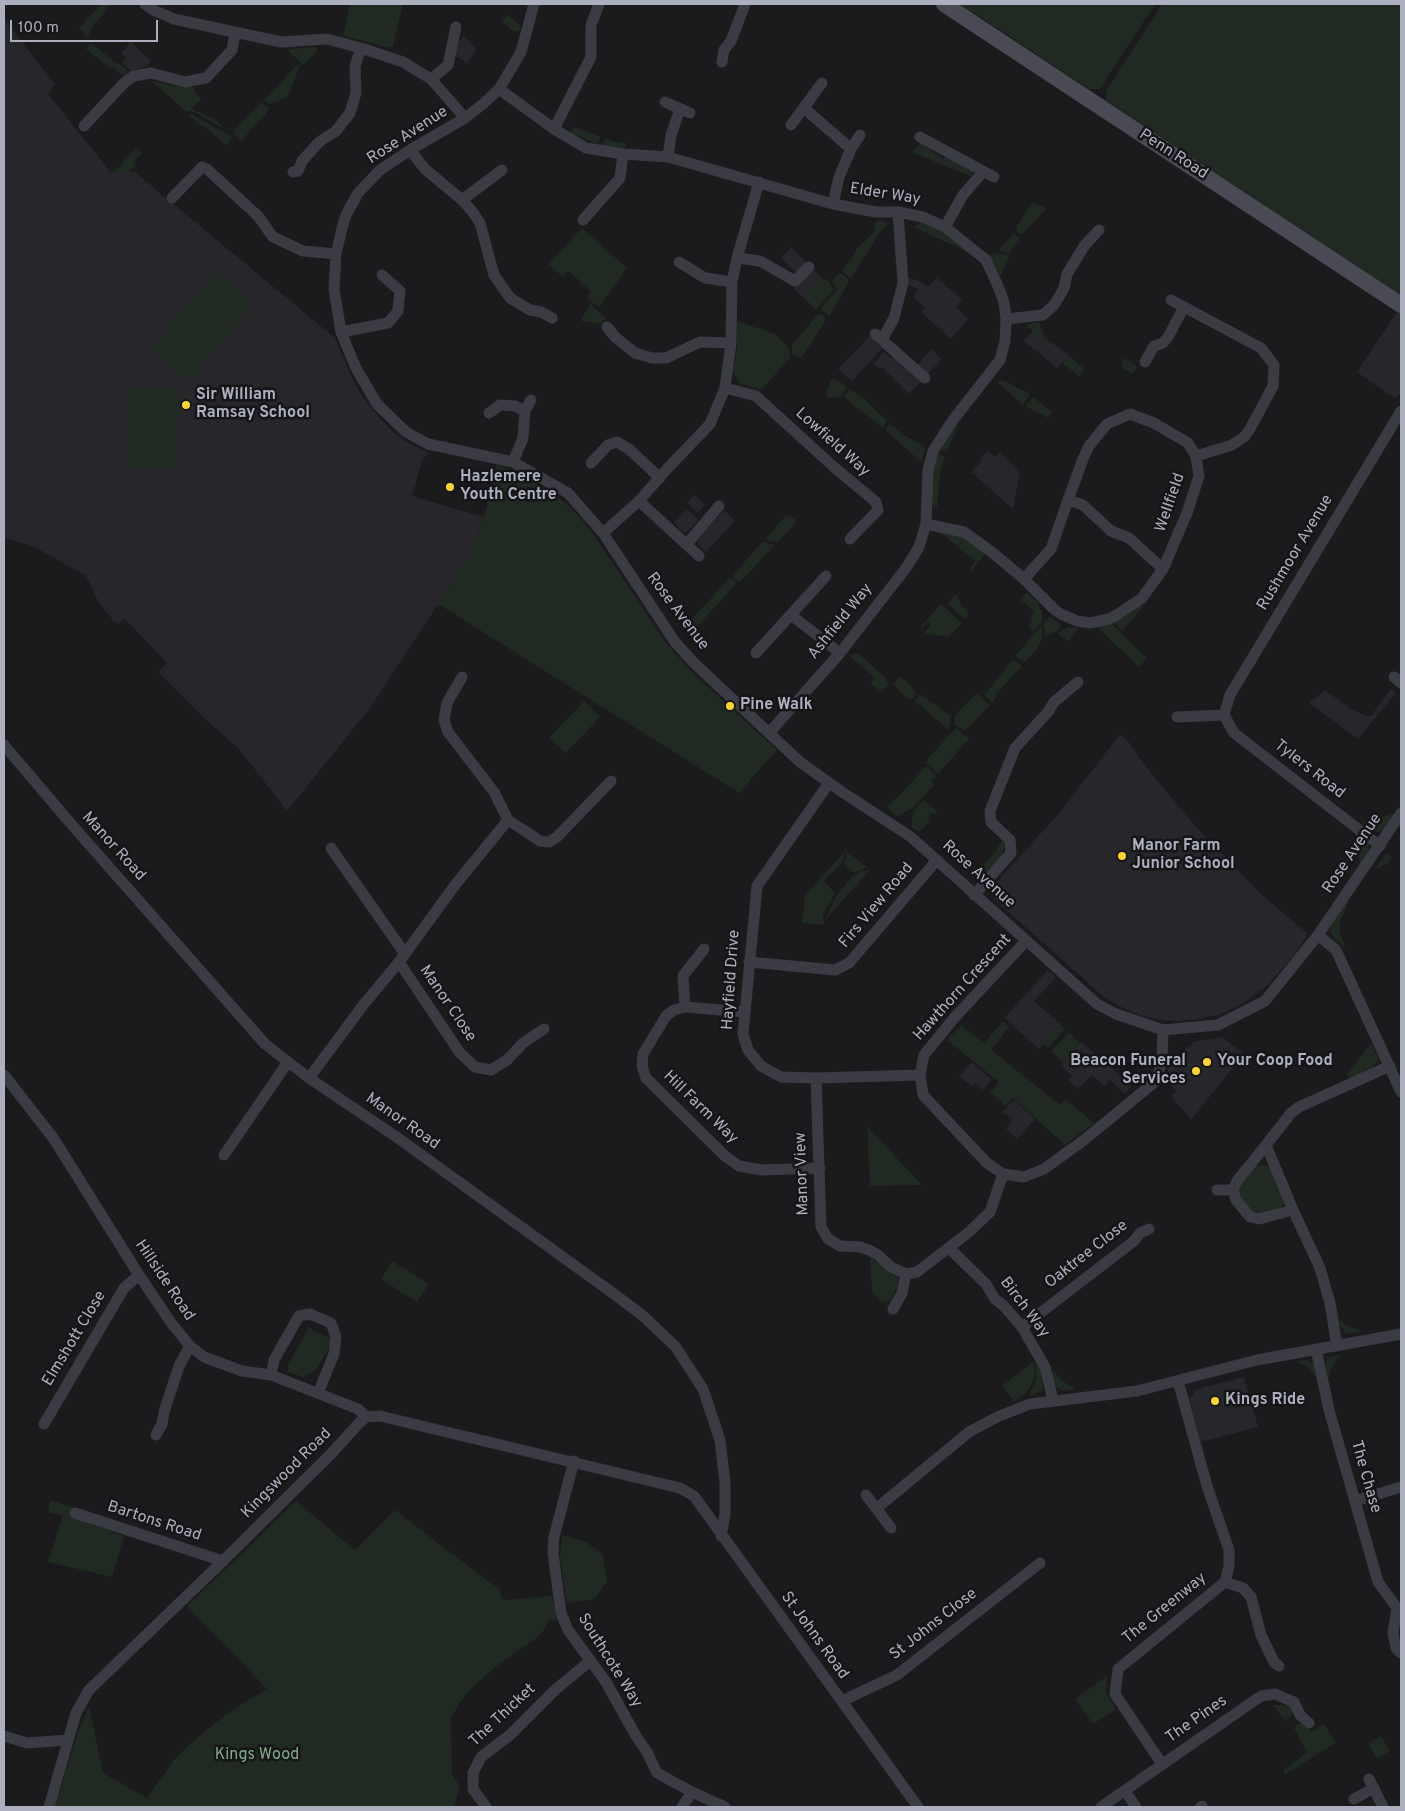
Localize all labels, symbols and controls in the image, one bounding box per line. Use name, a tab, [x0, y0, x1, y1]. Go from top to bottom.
scale bar	[12, 10, 160, 42]
text: 100 m	[18, 19, 59, 38]
street label: Rose Avenue	[364, 103, 452, 169]
street label: Penn Road	[1135, 126, 1211, 184]
street label: Elder Way	[848, 180, 922, 210]
place label: Sir William Ramsay School	[196, 386, 310, 424]
marker: Sir William Ramsay School	[180, 399, 192, 411]
street label: Lowfield Way	[791, 404, 873, 482]
place label: Hazlemere Youth Centre	[460, 468, 557, 506]
street label: Wellfield	[1152, 471, 1190, 535]
marker: Hazlemere Youth Centre	[444, 481, 456, 493]
street label: Rushmoor Avenue	[1254, 492, 1338, 614]
street label: Rose Avenue	[642, 569, 712, 655]
street label: Ashfield Way	[805, 580, 877, 664]
place label: Pine Walk	[740, 696, 813, 716]
marker: Pine Walk	[724, 700, 736, 712]
street label: Tylers Road	[1270, 736, 1348, 804]
street label: Manor Road	[77, 809, 149, 885]
street label: Rose Avenue	[1319, 810, 1387, 898]
street label: Rose Avenue	[937, 837, 1019, 913]
place label: Manor Farm Junior School	[1132, 837, 1235, 875]
marker: Manor Farm Junior School	[1116, 850, 1128, 862]
street label: Firs View Road	[836, 859, 918, 953]
street label: Hayfield Drive	[719, 929, 745, 1031]
street label: Hawthorn Crescent	[910, 931, 1016, 1045]
street label: Manor Close	[414, 962, 480, 1046]
place label: Beacon Funeral Services	[1070, 1052, 1186, 1090]
place label: Your Coop Food	[1217, 1052, 1333, 1072]
marker: Your Coop Food	[1201, 1056, 1213, 1068]
marker: Beacon Funeral Services	[1190, 1065, 1202, 1077]
street label: Hill Farm Way	[658, 1067, 742, 1149]
street label: Manor Road	[361, 1089, 443, 1155]
street label: Manor View	[792, 1132, 814, 1216]
street label: Oaktree Close	[1042, 1217, 1132, 1293]
street label: Hillside Road	[130, 1237, 198, 1325]
street label: Birch Way	[995, 1274, 1053, 1342]
street label: Elmshott Close	[39, 1288, 111, 1390]
place label: Kings Ride	[1225, 1391, 1305, 1411]
marker: Kings Ride	[1209, 1395, 1221, 1407]
street label: Kingswood Road	[238, 1425, 336, 1523]
street label: The Chase	[1345, 1438, 1385, 1516]
street label: Bartons Road	[105, 1498, 203, 1546]
street label: The Greenway	[1119, 1569, 1211, 1649]
street label: St Johns Close	[886, 1585, 982, 1665]
street label: St Johns Road	[776, 1589, 852, 1683]
street label: Southcote Way	[572, 1610, 646, 1712]
street label: The Thicket	[466, 1680, 540, 1752]
street label: The Pines	[1163, 1692, 1231, 1748]
park label: Kings Wood	[215, 1746, 299, 1766]

